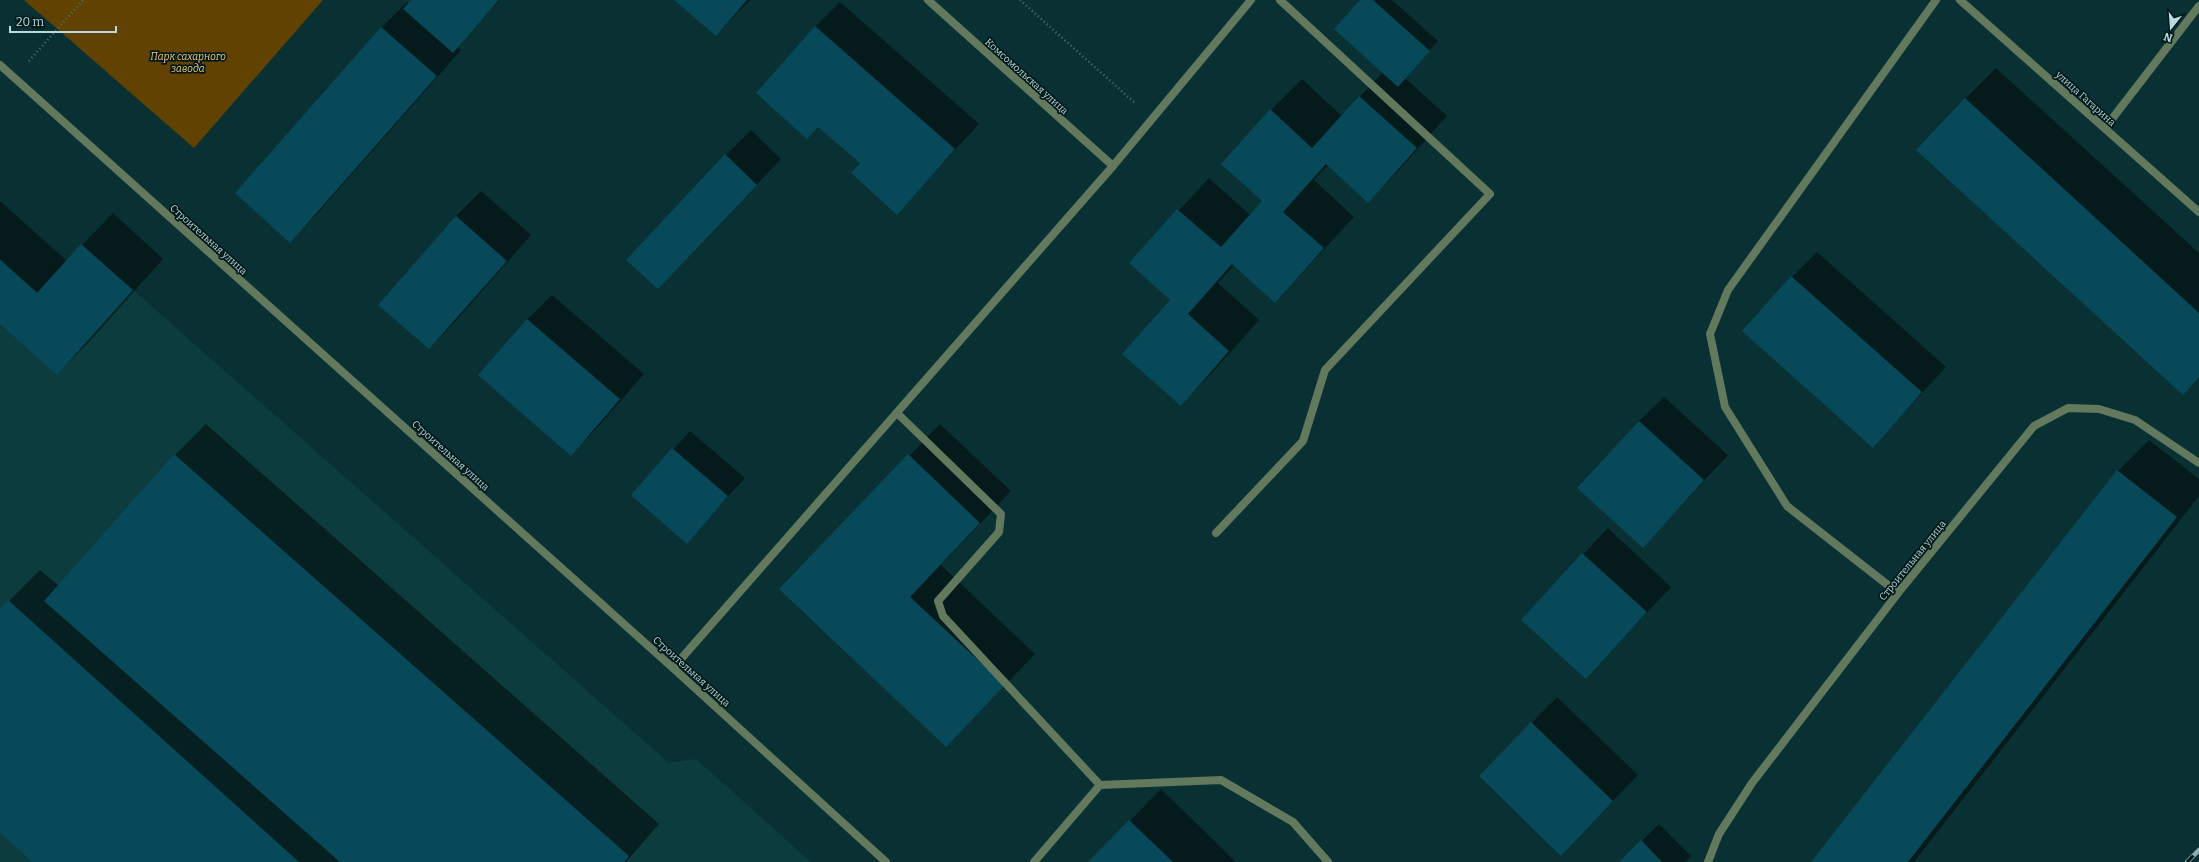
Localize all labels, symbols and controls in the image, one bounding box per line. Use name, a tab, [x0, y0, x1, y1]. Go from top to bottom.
scale bar	[10, 8, 116, 34]
north arrow	[2151, 8, 2191, 48]
text: 20 m	[16, 15, 45, 29]
text: N	[2162, 29, 2174, 45]
street label: Комсомольская улица	[982, 36, 1071, 118]
park label: Парк сахарного завода	[150, 51, 226, 75]
street label: улица Гагарина	[2052, 68, 2118, 129]
street label: Строительная улица	[167, 202, 250, 278]
street label: Строительная улица	[409, 418, 492, 494]
street label: Строительная улица	[1877, 518, 1949, 603]
street label: Строительная улица	[650, 634, 733, 710]

